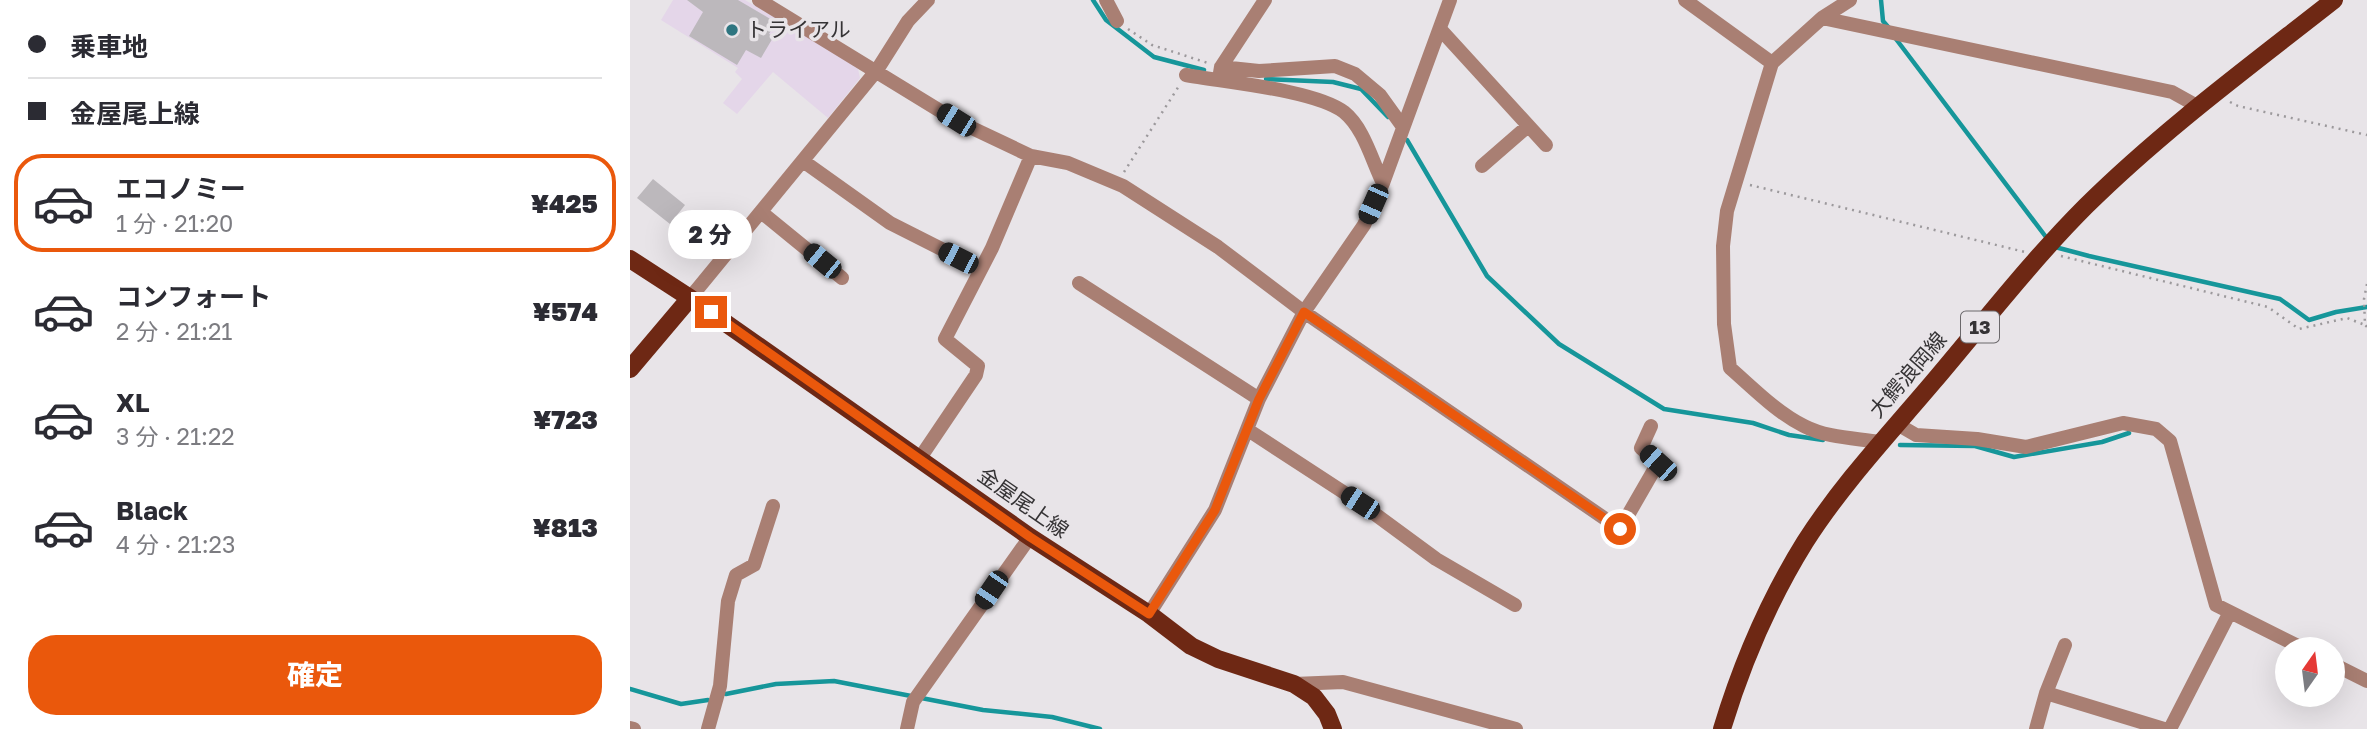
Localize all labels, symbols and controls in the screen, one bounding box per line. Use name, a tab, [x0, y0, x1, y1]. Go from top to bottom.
place label: トライアル	[746, 16, 851, 42]
marker: トライアル	[724, 22, 740, 38]
text: 乗車地	[70, 31, 148, 62]
text: 金屋尾上線	[70, 98, 200, 129]
car	[933, 100, 980, 140]
icon: car	[32, 172, 95, 235]
text: エコノミー	[116, 173, 246, 204]
car	[1355, 181, 1392, 227]
text: ¥425	[531, 188, 598, 219]
text: 1 分 · 21:20	[116, 209, 233, 237]
callout: 2 分	[669, 210, 753, 260]
text: 2 分	[688, 220, 732, 248]
car	[935, 239, 982, 277]
car	[800, 240, 845, 282]
icon: car	[32, 280, 95, 343]
text: コンフォート	[116, 281, 271, 312]
text: ¥574	[533, 296, 598, 327]
route end	[695, 296, 727, 328]
road number: 13	[1961, 312, 1999, 342]
text: 2 分 · 21:21	[116, 317, 232, 345]
street label: 大鰐浪岡線	[1863, 326, 1951, 422]
text: XL	[116, 387, 150, 418]
icon: car	[32, 388, 95, 451]
text: ¥723	[533, 404, 598, 435]
text: 3 分 · 21:22	[116, 422, 235, 450]
car	[1636, 441, 1681, 485]
street label: 金屋尾上線	[973, 461, 1074, 543]
car	[1337, 483, 1384, 523]
text: Black	[116, 495, 188, 526]
icon: car	[32, 496, 95, 559]
text: ¥813	[533, 512, 598, 543]
route start	[1604, 513, 1636, 545]
text: 4 分 · 21:23	[116, 530, 235, 558]
car	[971, 567, 1012, 613]
button: 確定	[28, 635, 602, 715]
north arrow	[2275, 637, 2345, 707]
map controls	[2275, 637, 2345, 707]

